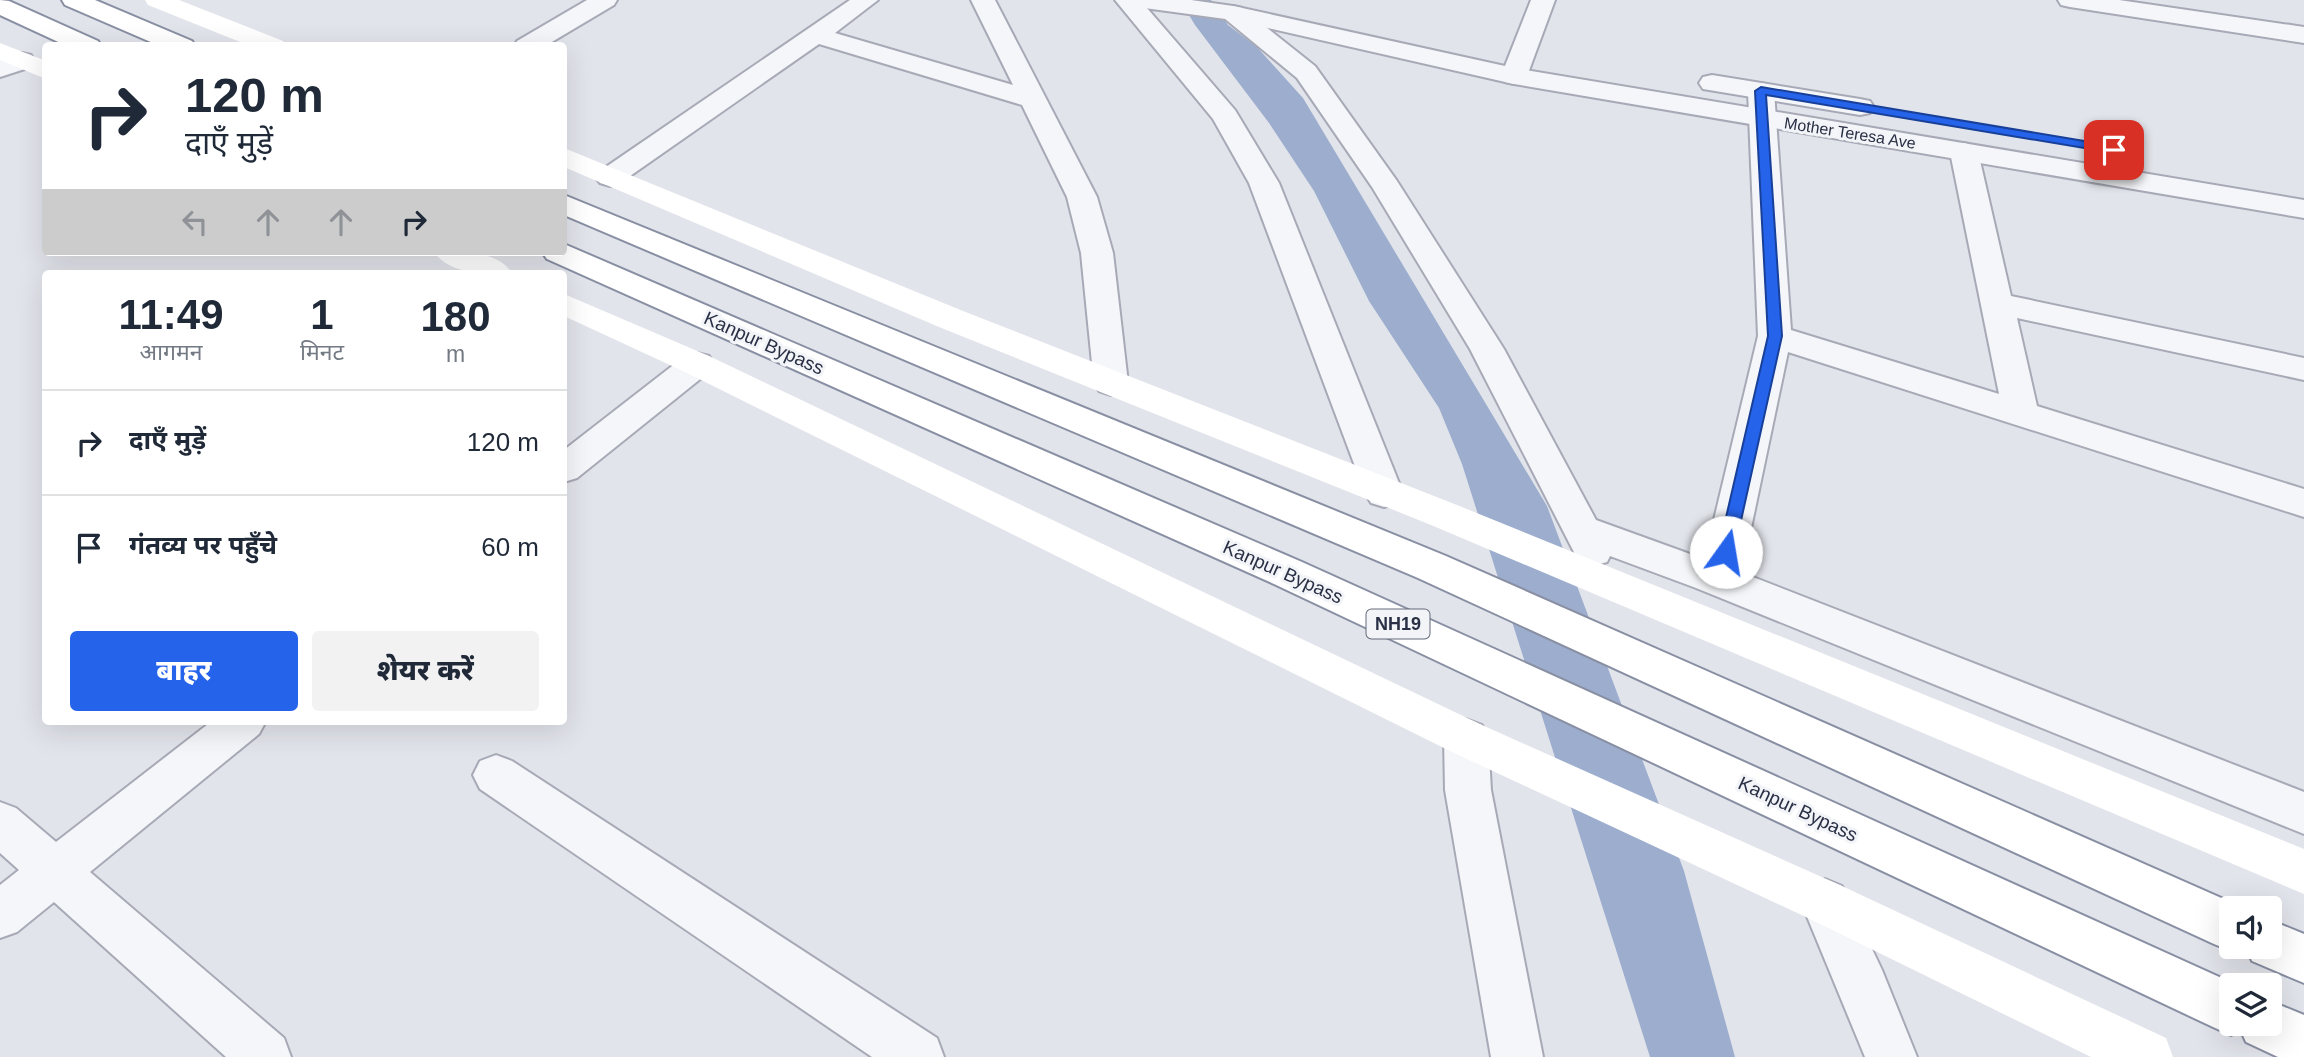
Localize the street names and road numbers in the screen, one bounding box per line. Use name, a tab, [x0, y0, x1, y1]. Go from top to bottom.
street label: Mother Teresa Ave	[1783, 114, 1917, 152]
street label: Kanpur Bypass	[701, 307, 827, 379]
street label: Kanpur Bypass	[1220, 536, 1346, 608]
road number: NH19	[1366, 610, 1430, 638]
street label: Kanpur Bypass	[1735, 772, 1861, 846]

